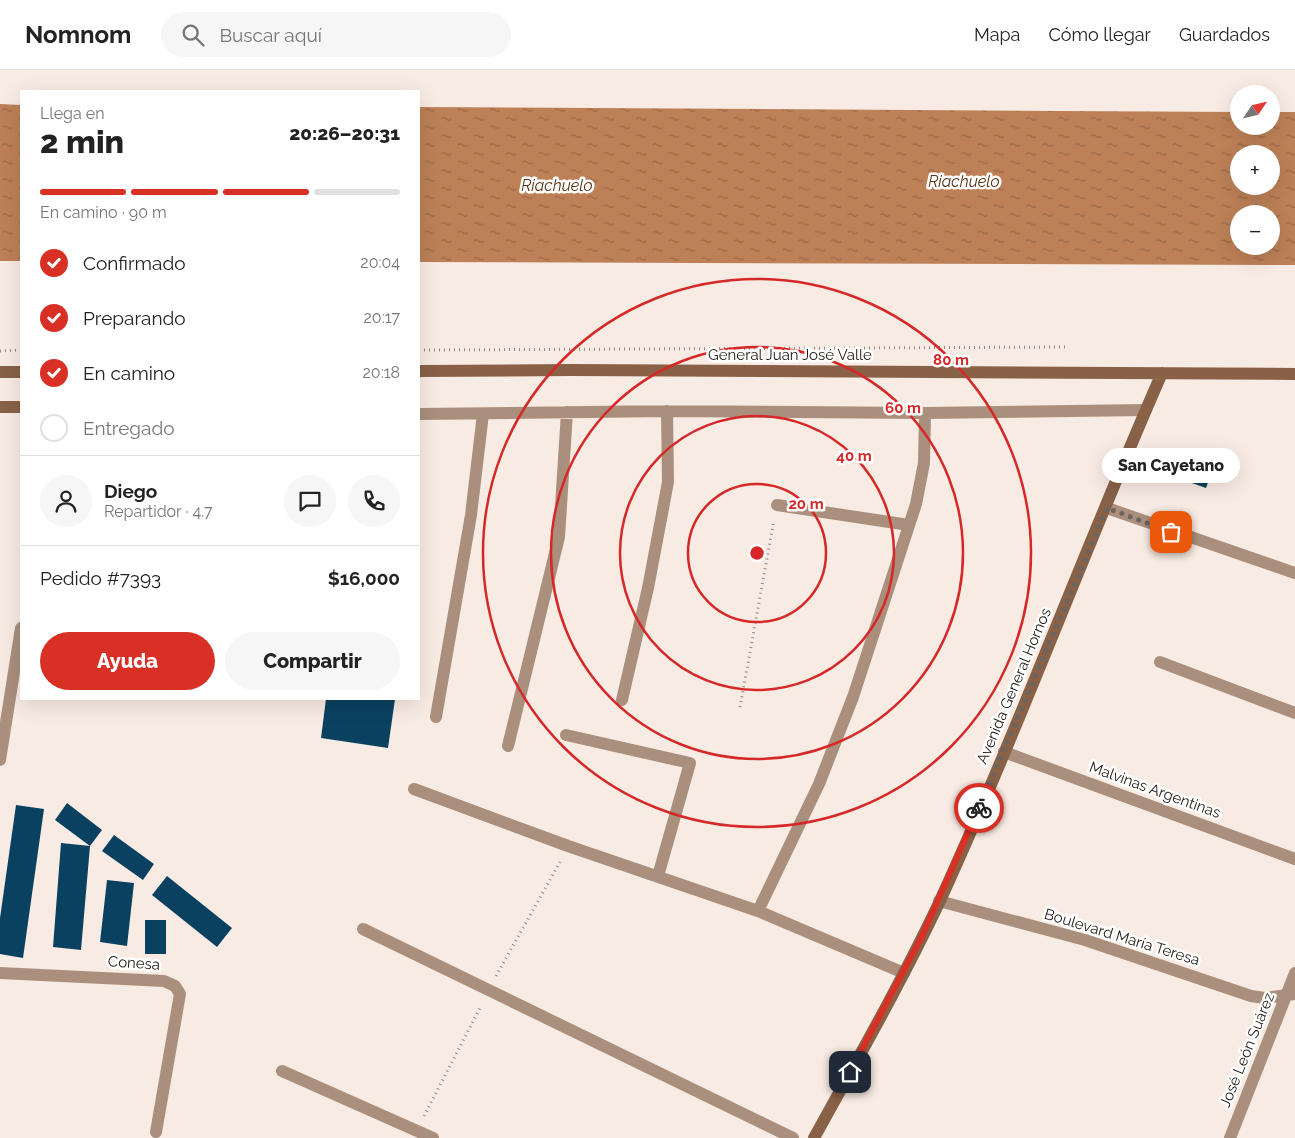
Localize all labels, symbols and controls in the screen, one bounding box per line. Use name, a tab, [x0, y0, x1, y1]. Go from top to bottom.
search box	[161, 12, 511, 57]
text: Nomnom	[25, 20, 131, 49]
icon: search	[179, 21, 207, 49]
text: Buscar aquí	[219, 24, 322, 46]
text: Mapa	[974, 24, 1020, 45]
text: Cómo llegar	[1048, 24, 1151, 45]
text: Guardados	[1179, 24, 1270, 45]
north arrow	[1230, 85, 1280, 135]
map controls	[1230, 85, 1280, 255]
text: Llega en	[40, 104, 104, 123]
text: 20:26–20:31	[289, 122, 400, 144]
text: 2 min	[40, 123, 124, 160]
button: +	[1230, 145, 1280, 195]
water label: Riachuelo	[928, 172, 1000, 191]
water label: Riachuelo	[521, 176, 593, 195]
text: En camino · 90 m	[40, 203, 167, 222]
button: −	[1230, 205, 1280, 255]
icon: check	[40, 249, 68, 277]
text: Confirmado	[83, 252, 186, 274]
text: 20:04	[360, 253, 400, 272]
icon: check	[40, 304, 68, 332]
text: Preparando	[83, 307, 186, 329]
text: 20:17	[364, 308, 400, 327]
street label: General Juan José Valle	[708, 346, 872, 364]
text: 80 m	[933, 351, 969, 369]
icon: check	[40, 359, 68, 387]
text: En camino	[83, 362, 175, 384]
text: 20:18	[363, 363, 400, 382]
text: 60 m	[885, 399, 921, 417]
text: Entregado	[83, 417, 175, 439]
text: 40 m	[836, 447, 872, 465]
callout: San Cayetano	[1102, 447, 1240, 482]
text: San Cayetano	[1118, 456, 1224, 475]
button: person	[40, 475, 92, 527]
button: chat	[284, 475, 336, 527]
button: phone	[348, 475, 400, 527]
text: Diego	[104, 480, 157, 502]
text: 20 m	[788, 495, 824, 513]
text: Repartidor · 4.7	[104, 502, 212, 521]
pin	[1150, 511, 1192, 553]
icon: bag	[1157, 518, 1185, 546]
centre of rings	[748, 544, 766, 562]
text: Pedido #7393	[40, 567, 161, 589]
text: $16,000	[328, 567, 400, 589]
street label: Avenida General Hornos	[973, 605, 1055, 767]
button: Ayuda	[40, 632, 215, 690]
button: Compartir	[225, 632, 400, 690]
street label: Malvinas Argentinas	[1087, 758, 1223, 822]
courier	[954, 783, 1004, 833]
icon: bike	[965, 794, 993, 822]
street label: Boulevard María Teresa	[1042, 905, 1202, 969]
street label: Conesa	[107, 952, 161, 974]
street label: José León Suárez	[1216, 990, 1278, 1110]
pin	[829, 1051, 871, 1093]
icon: home	[836, 1058, 864, 1086]

